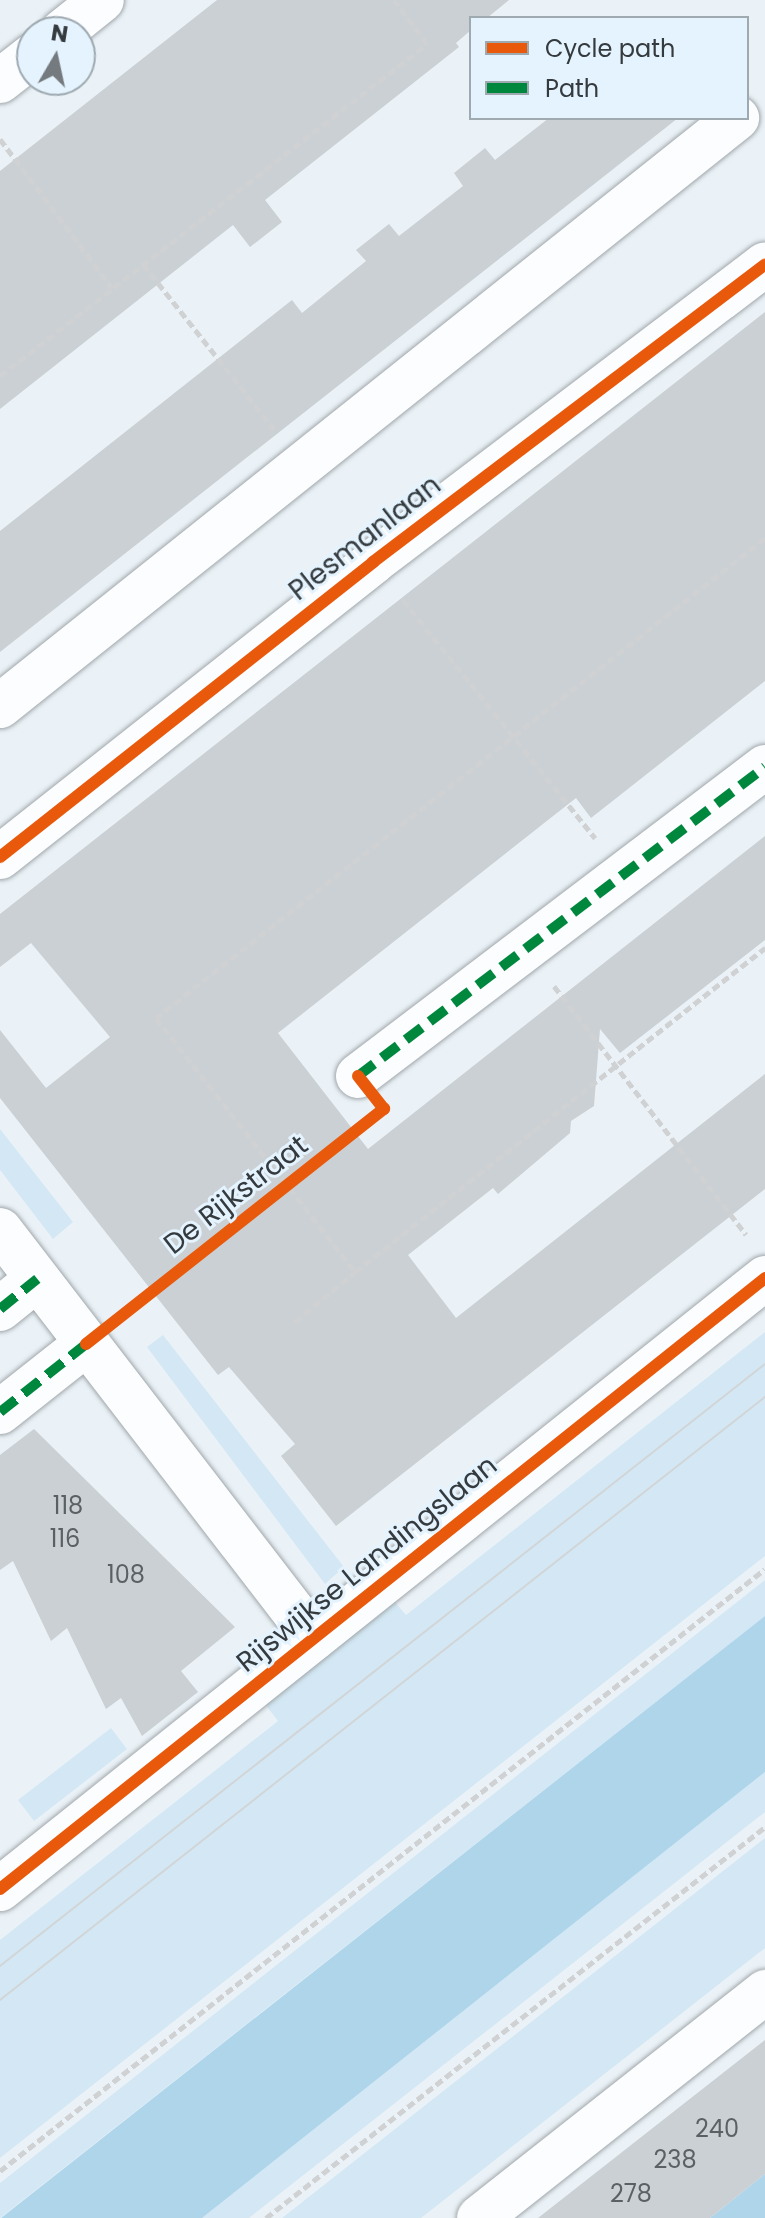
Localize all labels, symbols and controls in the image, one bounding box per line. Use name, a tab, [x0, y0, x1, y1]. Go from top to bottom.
north arrow	[16, 16, 96, 96]
legend	[469, 16, 749, 120]
text: N	[49, 17, 70, 50]
text: Cycle path	[545, 32, 675, 65]
text: Path	[545, 72, 599, 105]
street label: Plesmanlaan	[282, 468, 448, 608]
street label: De Rijkstraat	[157, 1128, 315, 1262]
street label: Rijswijkse Landingslaan	[230, 1449, 504, 1679]
house number: 118	[53, 1492, 83, 1520]
house number: 116	[50, 1525, 80, 1553]
house number: 108	[107, 1561, 145, 1589]
house number: 240	[695, 2115, 739, 2143]
house number: 238	[653, 2146, 697, 2174]
house number: 278	[610, 2180, 652, 2208]

